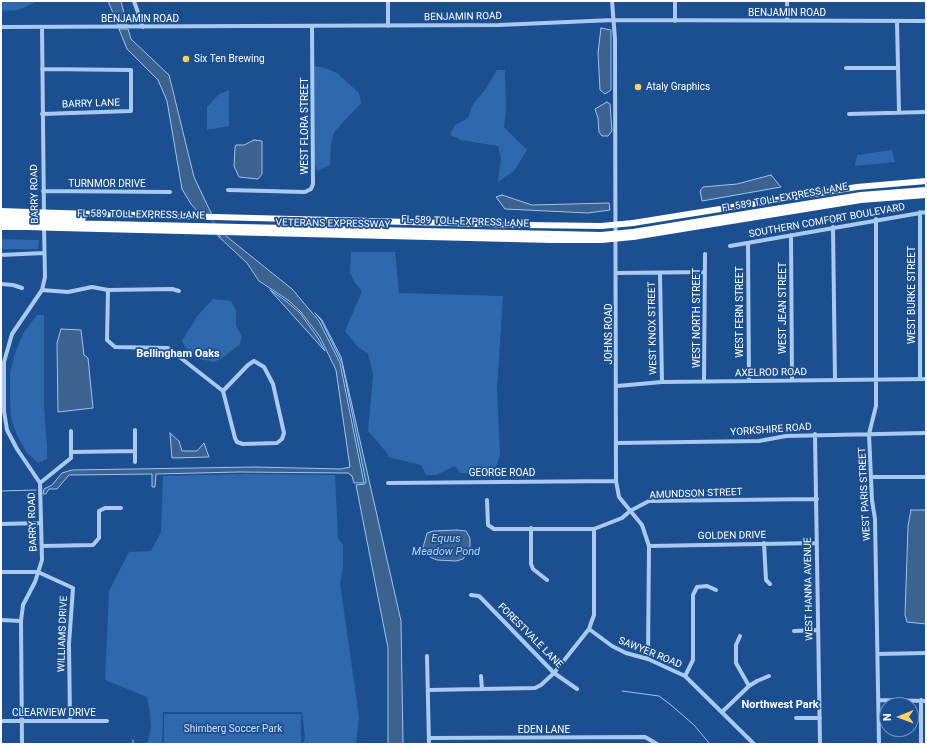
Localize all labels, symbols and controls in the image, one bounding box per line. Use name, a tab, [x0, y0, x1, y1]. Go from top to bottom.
street label: BENJAMIN ROAD	[748, 7, 826, 19]
street label: BENJAMIN ROAD	[424, 10, 502, 24]
street label: BENJAMIN ROAD	[101, 13, 179, 25]
place label: Six Ten Brewing	[194, 53, 265, 65]
marker: Six Ten Brewing	[181, 54, 191, 64]
street label: WEST FLORA STREET	[299, 77, 311, 175]
place label: Ataly Graphics	[646, 81, 710, 93]
marker: Ataly Graphics	[633, 82, 643, 92]
street label: BARRY LANE	[62, 97, 120, 111]
street label: BARRY ROAD	[28, 164, 42, 224]
street label: TURNMOR DRIVE	[68, 178, 146, 190]
street label: FL 589 TOLL EXPRESS LANE	[721, 181, 849, 215]
street label: SOUTHERN COMFORT BOULEVARD	[748, 201, 906, 241]
street label: FL 589 TOLL EXPRESS LANE	[77, 208, 205, 222]
street label: FL 589 TOLL EXPRESS LANE	[401, 214, 529, 230]
street label: VETERANS EXPRESSWAY	[276, 217, 390, 231]
street label: WEST BURKE STREET	[906, 246, 918, 344]
street label: WEST JEAN STREET	[777, 262, 789, 354]
street label: WEST FERN STREET	[734, 266, 746, 358]
street label: WEST NORTH STREET	[691, 268, 703, 368]
street label: WEST KNOX STREET	[646, 281, 660, 375]
street label: JOHNS ROAD	[603, 303, 615, 365]
district label: Bellingham Oaks	[136, 347, 220, 361]
street label: AXELROD ROAD	[735, 366, 807, 380]
street label: YORKSHIRE ROAD	[730, 421, 812, 439]
street label: WEST PARIS STREET	[857, 447, 873, 541]
street label: GEORGE ROAD	[469, 467, 535, 479]
street label: AMUNDSON STREET	[649, 486, 743, 502]
street label: BARRY ROAD	[26, 492, 40, 552]
street label: GOLDEN DRIVE	[698, 529, 766, 543]
water label: Equus Meadow Pond	[412, 532, 480, 558]
street label: WEST HANNA AVENUE	[802, 537, 816, 641]
street label: WILLIAMS DRIVE	[56, 596, 70, 672]
street label: FORESTVALE LANE	[495, 601, 565, 671]
street label: SAWYER ROAD	[617, 635, 683, 671]
north arrow	[879, 697, 919, 737]
district label: Northwest Park	[741, 698, 819, 712]
street label: CLEARVIEW DRIVE	[12, 707, 96, 719]
text: N	[881, 713, 894, 721]
park label: Shimberg Soccer Park	[184, 723, 282, 735]
street label: EDEN LANE	[518, 724, 570, 736]

